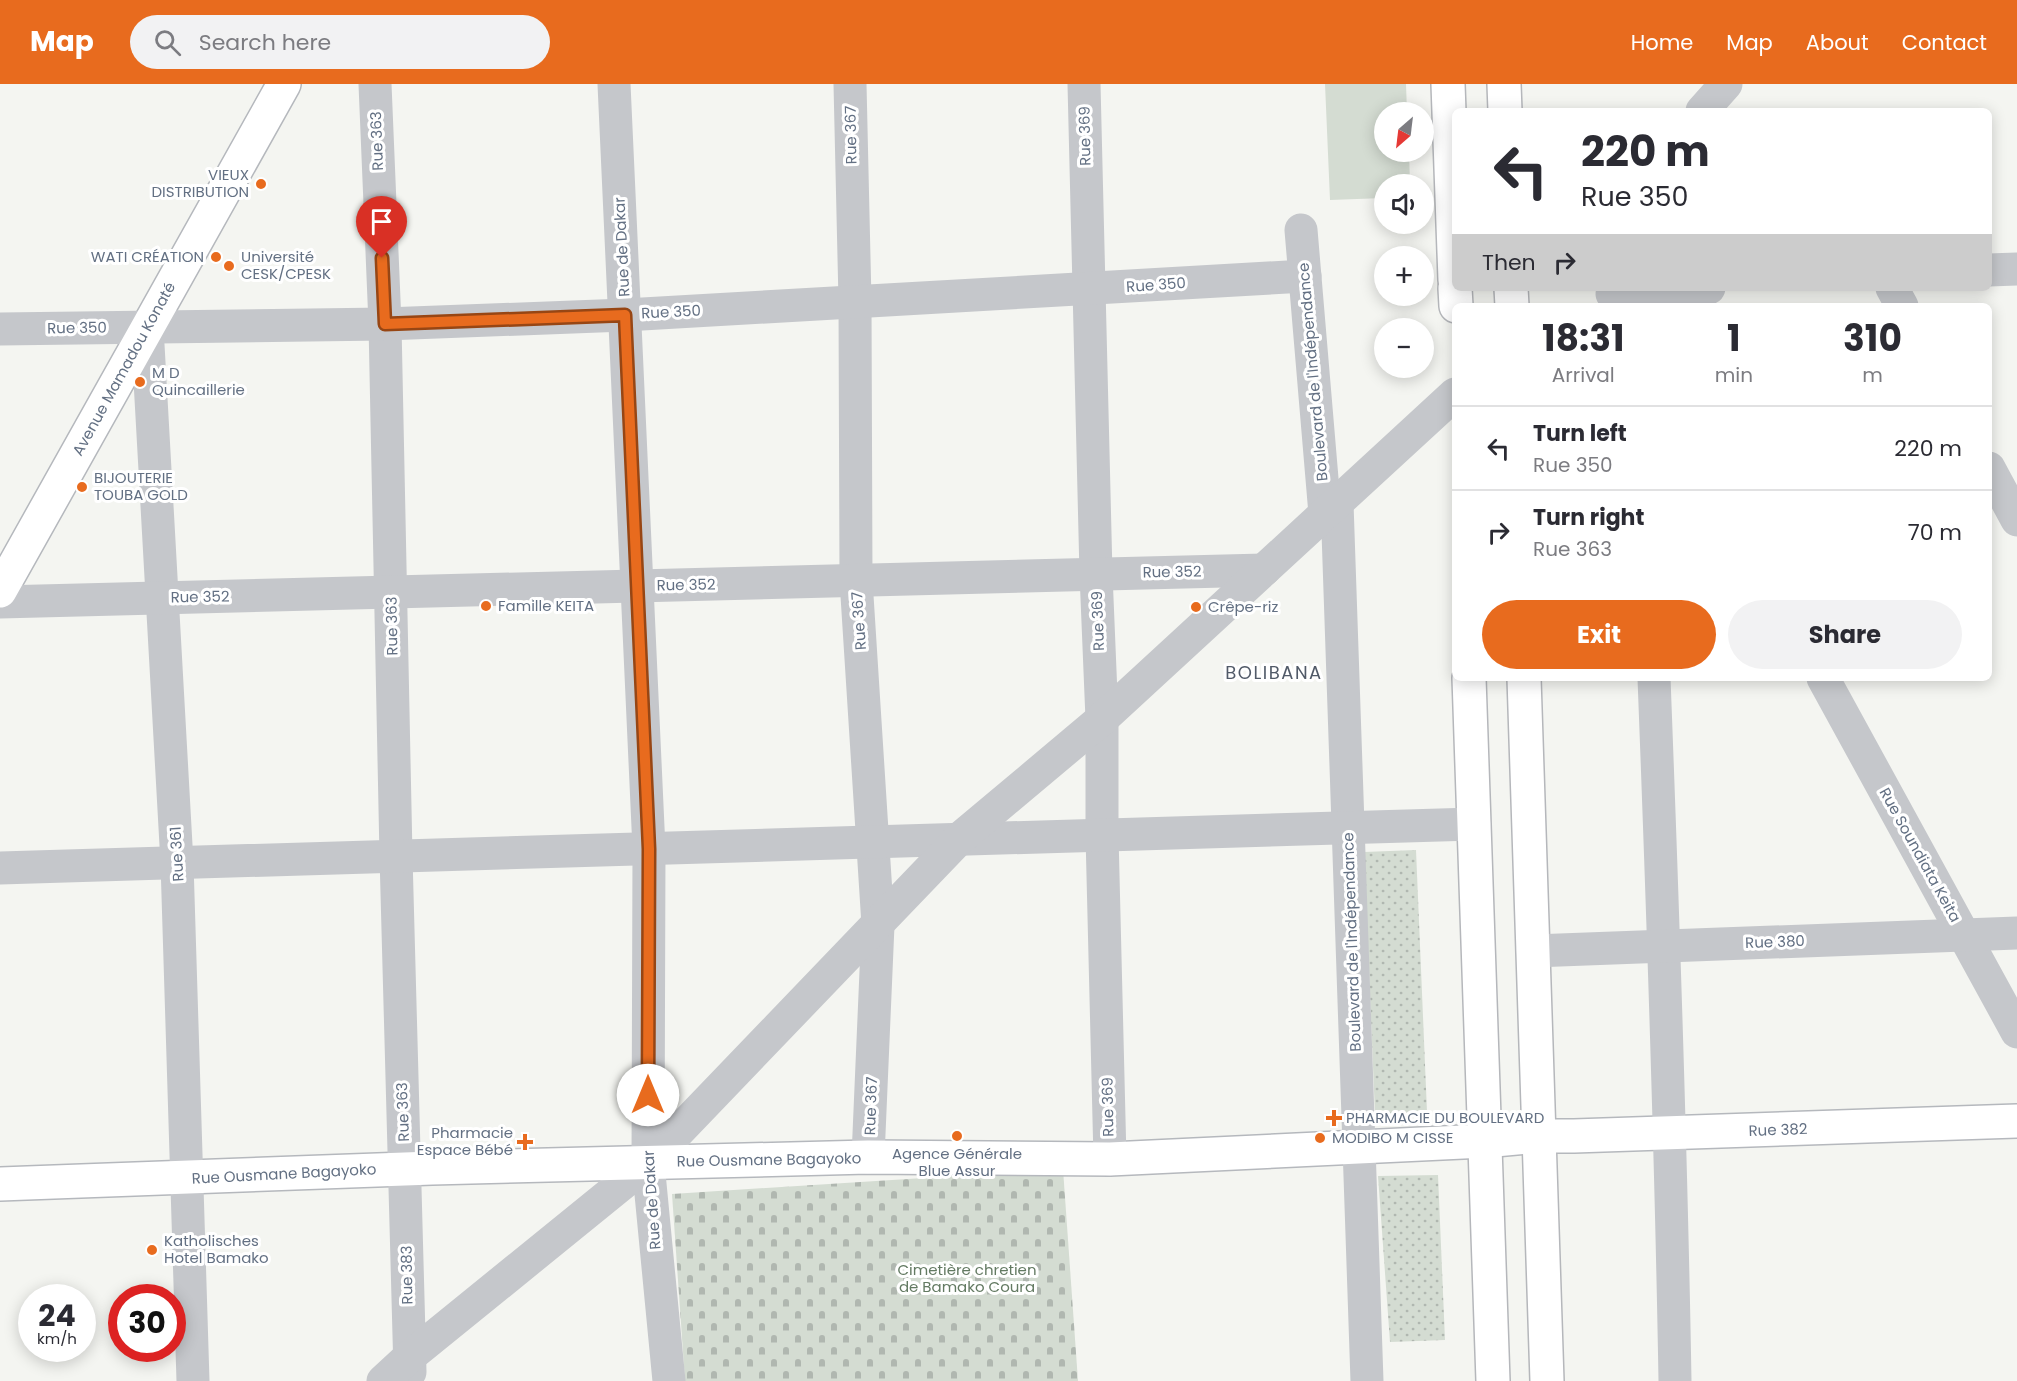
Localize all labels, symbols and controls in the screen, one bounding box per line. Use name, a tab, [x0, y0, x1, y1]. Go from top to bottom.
search box	[130, 15, 550, 69]
text: Map	[30, 22, 94, 61]
icon: search	[151, 26, 184, 59]
text: Search here	[199, 27, 331, 58]
text: Home	[1631, 28, 1693, 57]
text: Map	[1726, 28, 1773, 57]
text: About	[1806, 28, 1869, 57]
text: Contact	[1902, 28, 1987, 57]
north arrow	[1374, 102, 1434, 162]
map controls	[1374, 102, 1434, 378]
street label: Rue 367	[839, 106, 862, 164]
street label: Rue 369	[1073, 106, 1096, 166]
street label: Rue 363	[365, 111, 388, 171]
text: 220 m	[1581, 122, 1710, 181]
icon: left	[1482, 132, 1560, 210]
place label: VIEUX DISTRIBUTION	[152, 164, 249, 202]
button: sound	[1374, 174, 1434, 234]
marker: VIEUX DISTRIBUTION	[254, 177, 268, 191]
text: Rue 350	[1581, 178, 1688, 215]
pin	[356, 196, 407, 258]
street label: Rue de Dakar	[608, 196, 635, 297]
icon: arrive	[365, 205, 398, 238]
place label: WATI CRÉATION	[91, 246, 204, 267]
place label: Université CESK/CPESK	[241, 246, 331, 284]
button: +	[1374, 246, 1434, 306]
icon: right	[1548, 246, 1581, 279]
text: Then	[1482, 247, 1536, 278]
marker: WATI CRÉATION	[209, 250, 223, 264]
marker: Université CESK/CPESK	[222, 259, 236, 273]
street label: Boulevard de l'Indépendance	[1292, 262, 1333, 482]
street label: Rue 350	[1125, 272, 1186, 297]
street label: Avenue Mamadou Konaté	[67, 278, 180, 459]
street label: Rue 350	[641, 299, 701, 324]
text: 18:31	[1542, 313, 1625, 364]
text: 1	[1727, 313, 1741, 364]
text: 310	[1843, 313, 1902, 364]
street label: Rue 350	[47, 316, 107, 339]
button: −	[1374, 318, 1434, 378]
text: Arrival	[1552, 361, 1615, 389]
text: min	[1715, 361, 1753, 389]
text: m	[1862, 361, 1883, 389]
place label: M D Quincaillerie	[152, 362, 245, 400]
marker: M D Quincaillerie	[133, 375, 147, 389]
text: Turn left	[1533, 418, 1627, 449]
icon: left	[1482, 432, 1515, 465]
text: 220 m	[1894, 433, 1962, 464]
text: Rue 350	[1533, 451, 1613, 479]
place label: BIJOUTERIE TOUBA GOLD	[94, 467, 188, 505]
marker: BIJOUTERIE TOUBA GOLD	[75, 480, 89, 494]
text: Turn right	[1533, 502, 1644, 533]
icon: right	[1482, 516, 1515, 549]
text: 70 m	[1908, 517, 1962, 548]
text: Rue 363	[1533, 535, 1612, 563]
street label: Rue 352	[1142, 560, 1202, 583]
street label: Rue 352	[656, 573, 716, 596]
street label: Rue 352	[170, 585, 230, 608]
street label: Rue 367	[846, 591, 871, 651]
street label: Rue 369	[1086, 591, 1109, 651]
place label: Famille KEITA	[498, 595, 594, 616]
street label: Rue 363	[380, 596, 403, 656]
place label: Crêpe-riz	[1208, 596, 1278, 617]
marker: Famille KEITA	[479, 599, 493, 613]
marker: Crêpe-riz	[1189, 600, 1203, 614]
button: Exit	[1482, 600, 1716, 669]
button: Share	[1728, 600, 1962, 669]
district label: BOLIBANA	[1225, 660, 1323, 685]
street label: Rue Soundiata Keita	[1875, 784, 1966, 926]
street label: Rue 361	[165, 826, 188, 882]
street label: Boulevard de l'Indépendance	[1337, 832, 1366, 1052]
street label: Rue 380	[1745, 930, 1805, 953]
position arrow	[616, 1063, 680, 1127]
street label: Rue 367	[859, 1076, 882, 1136]
street label: Rue 369	[1096, 1077, 1119, 1137]
street label: Rue 363	[391, 1082, 414, 1142]
place label: PHARMACIE DU BOULEVARD	[1346, 1107, 1544, 1128]
marker: PHARMACIE DU BOULEVARD	[1327, 1111, 1341, 1125]
street label: Rue 382	[1748, 1118, 1808, 1141]
place label: Pharmacie Espace Bébé	[417, 1122, 513, 1160]
place label: MODIBO M CISSE	[1332, 1127, 1454, 1148]
marker: Agence Générale Blue Assur	[950, 1129, 964, 1143]
marker: MODIBO M CISSE	[1313, 1131, 1327, 1145]
marker: Pharmacie Espace Bébé	[518, 1135, 532, 1149]
place label: Agence Générale Blue Assur	[892, 1143, 1022, 1181]
street label: Rue Ousmane Bagayoko	[676, 1147, 862, 1172]
street label: Rue de Dakar	[638, 1149, 665, 1250]
street label: Rue Ousmane Bagayoko	[191, 1158, 377, 1189]
place label: Katholisches Hotel Bamako	[164, 1230, 269, 1268]
marker: Katholisches Hotel Bamako	[145, 1243, 159, 1257]
street label: Rue 383	[395, 1245, 418, 1305]
park label: Cimetière chretien de Bamako Coura	[897, 1259, 1037, 1297]
speed limit sign: 30	[108, 1284, 186, 1362]
text: 24	[38, 1294, 76, 1337]
text: km/h	[37, 1328, 77, 1349]

